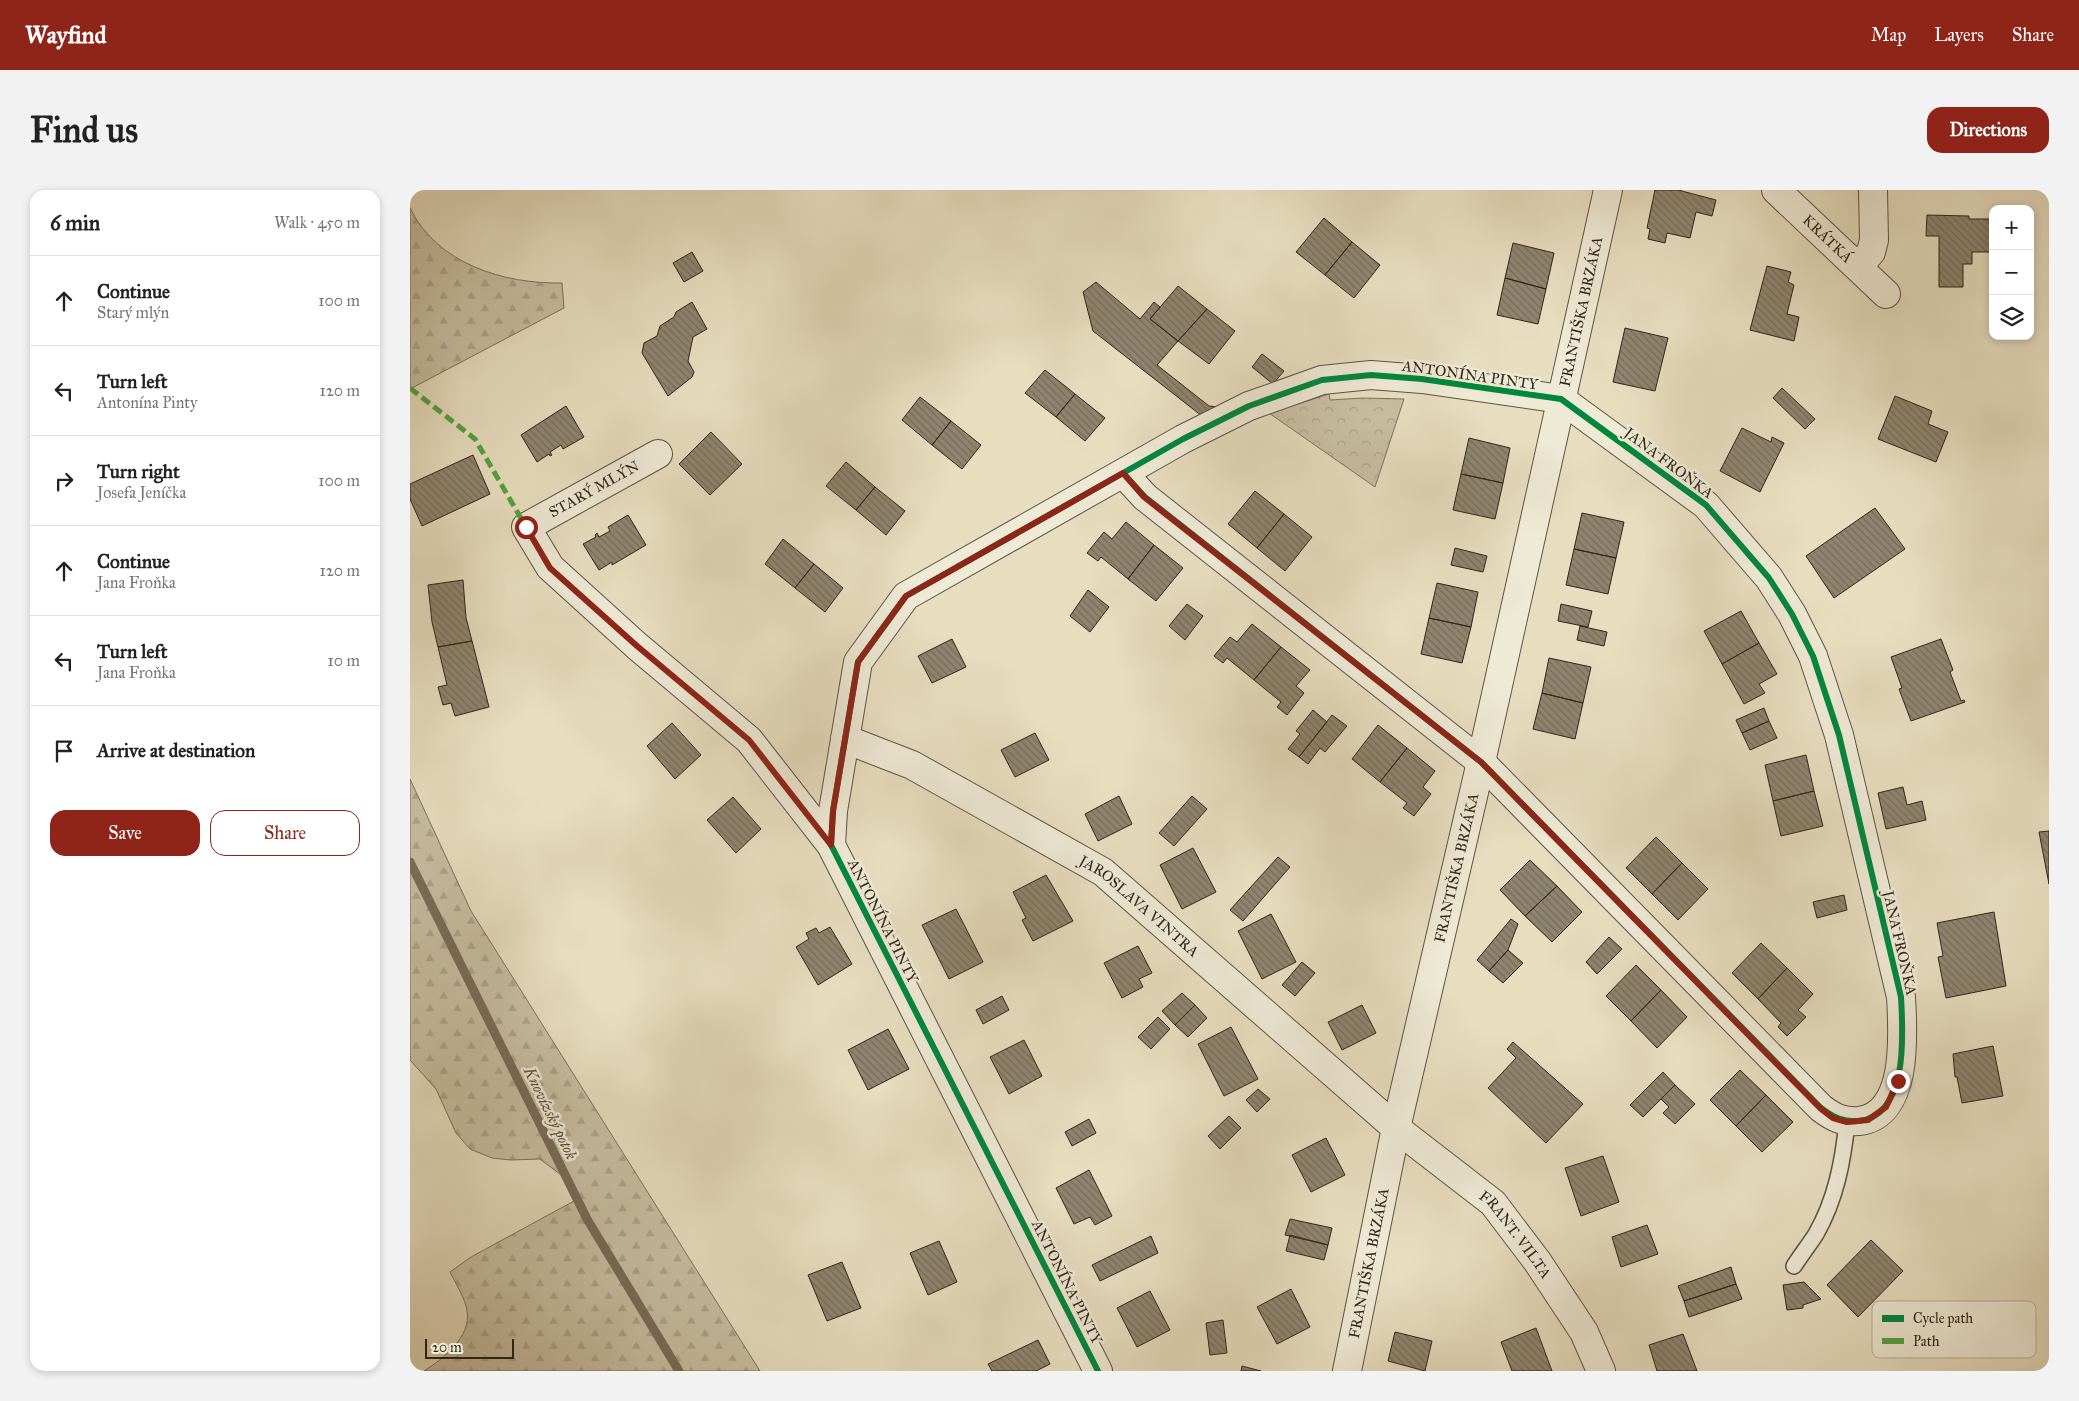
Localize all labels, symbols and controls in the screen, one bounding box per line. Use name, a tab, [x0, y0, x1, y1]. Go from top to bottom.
text: Wayfind	[25, 20, 107, 50]
text: Map	[1871, 24, 1906, 46]
text: Layers	[1934, 24, 1984, 46]
text: Share	[2012, 24, 2054, 46]
button: Directions	[1927, 107, 2049, 153]
text: Find us	[30, 109, 138, 152]
map controls	[1989, 205, 2034, 340]
button: +	[1989, 205, 2034, 250]
text: 6 min	[50, 210, 100, 236]
street label: KRÁTKÁ	[1799, 211, 1857, 267]
text: Walk · 450 m	[274, 213, 360, 232]
street label: FRANTIŠKA BRZÁKA	[1556, 235, 1606, 388]
button: −	[1989, 250, 2034, 295]
text: Continue	[97, 280, 170, 303]
icon: ahead	[50, 287, 78, 315]
text: 100 m	[318, 291, 360, 310]
button: layers	[1989, 295, 2034, 340]
text: Starý mlýn	[97, 303, 169, 322]
street label: ANTONÍNA PINTY	[1400, 355, 1540, 394]
text: Turn left	[97, 370, 167, 393]
icon: left	[50, 377, 78, 405]
text: 120 m	[320, 381, 360, 400]
text: Antonína Pinty	[97, 393, 197, 412]
street label: JANA FROŇKA	[1619, 422, 1717, 503]
street label: STARÝ MLÝN	[545, 456, 642, 521]
text: Turn right	[97, 460, 180, 483]
icon: right	[50, 467, 78, 495]
text: 100 m	[318, 471, 360, 490]
text: Josefa Jeníčka	[97, 483, 186, 502]
route start	[515, 516, 538, 539]
text: Continue	[97, 550, 170, 573]
icon: ahead	[50, 557, 78, 585]
text: 120 m	[320, 561, 360, 580]
text: Jana Froňka	[97, 573, 176, 592]
text: Turn left	[97, 640, 167, 663]
icon: left	[50, 647, 78, 675]
text: 10 m	[328, 651, 360, 670]
text: Jana Froňka	[97, 663, 176, 682]
icon: arrive	[50, 737, 78, 765]
text: Arrive at destination	[97, 739, 255, 762]
street label: FRANTIŠKA BRZÁKA	[1430, 791, 1483, 944]
button: Save	[50, 810, 200, 856]
button: Share	[210, 810, 360, 856]
street label: JAROSLAVA VINTRA	[1074, 850, 1203, 961]
street label: ANTONÍNA PINTY	[843, 855, 923, 987]
street label: JANA FROŇKA	[1878, 887, 1921, 997]
water label: Knovízský potok	[519, 1063, 581, 1163]
route end	[1887, 1070, 1910, 1093]
street label: FRANTIŠKA BRZÁKA	[1345, 1186, 1393, 1340]
street label: FRANT. VILTA	[1476, 1187, 1555, 1282]
street label: ANTONÍNA PINTY	[1027, 1216, 1107, 1348]
legend	[1872, 1301, 2036, 1358]
text: Cycle path	[1913, 1310, 1973, 1327]
text: Path	[1913, 1333, 1940, 1350]
scale bar	[425, 1336, 514, 1359]
text: 20 m	[432, 1339, 462, 1356]

